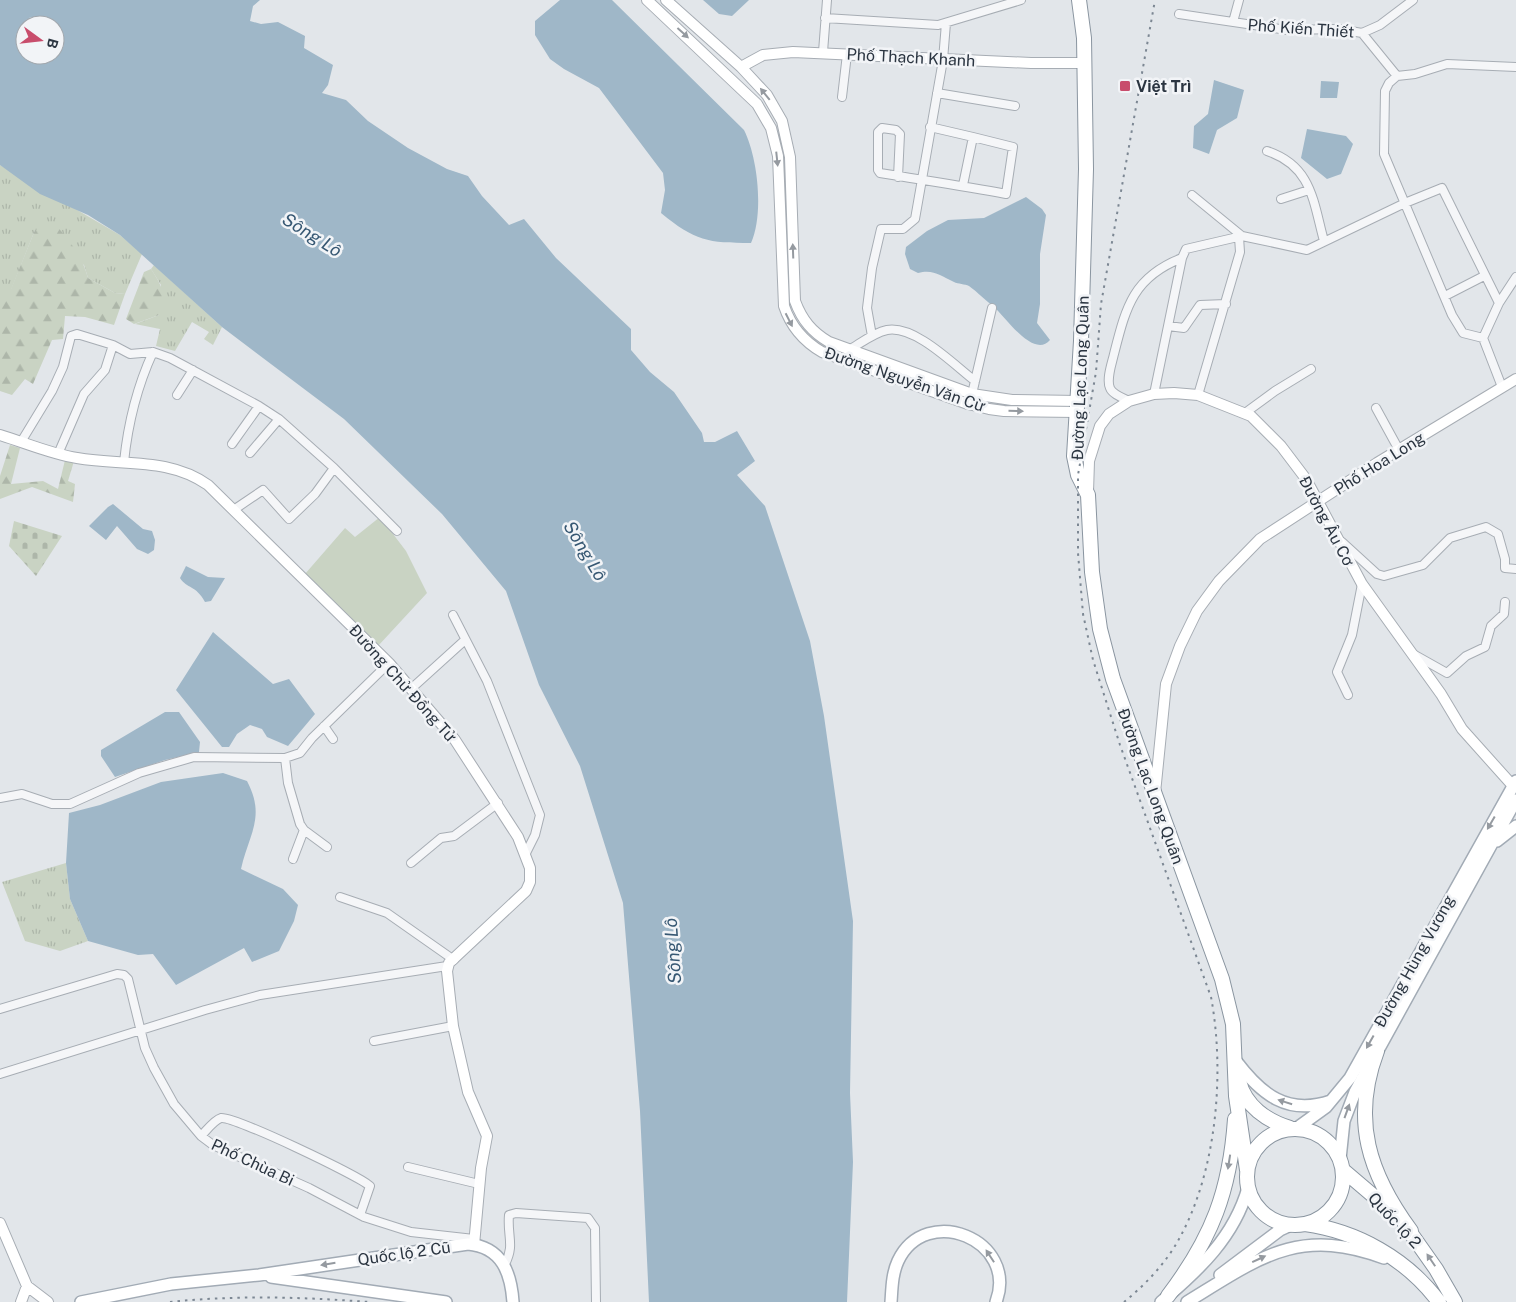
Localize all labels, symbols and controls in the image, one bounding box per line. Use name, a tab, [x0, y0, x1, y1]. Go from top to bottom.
north arrow	[15, 15, 65, 65]
street label: Phố Kiến Thiết	[1247, 15, 1355, 42]
one-way arrow	[676, 27, 688, 39]
text: B	[44, 37, 62, 50]
street label: Phố Thạch Khanh	[846, 45, 976, 70]
place label: Việt Trì	[1136, 77, 1191, 96]
marker: Việt Trì	[1118, 79, 1132, 93]
one-way arrow	[760, 88, 771, 101]
one-way arrow	[773, 151, 781, 167]
water label: Sông Lô	[279, 208, 346, 261]
one-way arrow	[789, 243, 797, 259]
street label: Đường Lạc Long Quân	[1068, 295, 1093, 461]
one-way arrow	[786, 313, 794, 327]
street label: Đường Nguyễn Văn Cừ	[822, 343, 988, 416]
one-way arrow	[1008, 407, 1024, 415]
street label: Phố Hoa Long	[1330, 428, 1428, 499]
street label: Đường Âu Cơ	[1295, 473, 1359, 570]
water label: Sông Lô	[559, 517, 612, 585]
street label: Đường Chử Đồng Tử	[345, 621, 461, 746]
street label: Đường Lạc Long Quân	[1113, 705, 1188, 867]
one-way arrow	[1487, 816, 1496, 830]
street label: Đường Hùng Vương	[1370, 892, 1459, 1031]
water label: Sông Lô	[660, 917, 685, 985]
one-way arrow	[1366, 1034, 1374, 1049]
one-way arrow	[1277, 1098, 1292, 1106]
one-way arrow	[1344, 1103, 1351, 1118]
street label: Phố Chùa Bi	[208, 1135, 297, 1190]
one-way arrow	[1225, 1154, 1233, 1170]
street label: Quốc lộ 2	[1364, 1188, 1425, 1252]
street label: Quốc lộ 2 Cũ	[356, 1238, 452, 1269]
one-way arrow	[985, 1249, 995, 1262]
one-way arrow	[1426, 1253, 1435, 1267]
one-way arrow	[1252, 1255, 1266, 1263]
one-way arrow	[319, 1260, 335, 1268]

